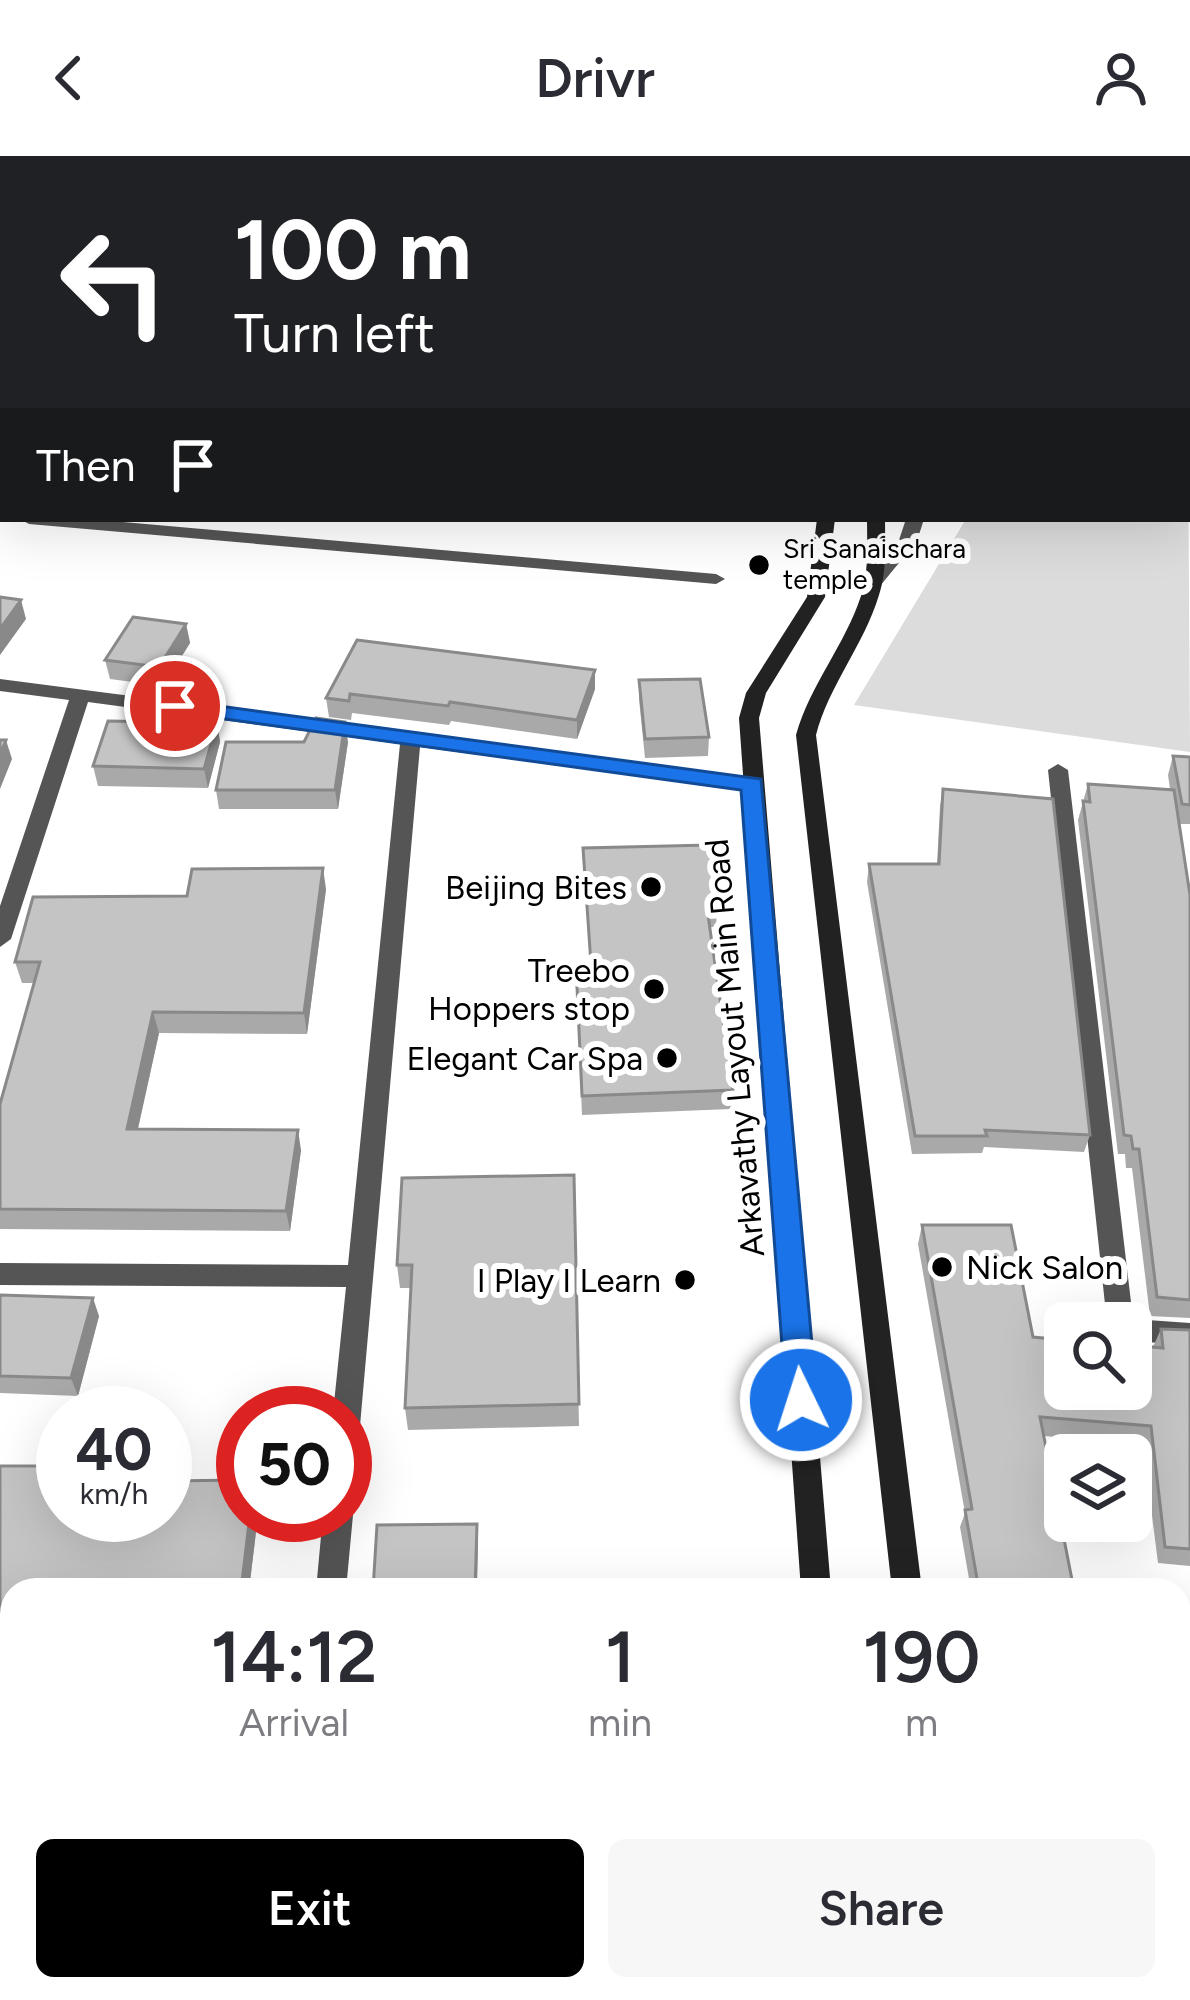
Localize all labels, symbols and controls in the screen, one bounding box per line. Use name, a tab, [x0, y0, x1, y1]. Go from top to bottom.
icon: back	[36, 45, 102, 111]
icon: person	[1088, 45, 1154, 111]
text: Drivr	[535, 46, 655, 111]
text: 100 m	[234, 199, 472, 300]
icon: left	[36, 204, 192, 360]
text: Turn left	[234, 301, 435, 366]
icon: arrive	[160, 432, 226, 498]
text: Then	[36, 438, 136, 492]
place label: Sri Sanaischara temple	[783, 532, 966, 596]
marker: Sri Sanaischara temple	[746, 552, 772, 578]
pin	[124, 655, 226, 757]
icon: arrive	[142, 673, 208, 739]
street label: Arkavathy Layout Main Road	[697, 837, 772, 1259]
place label: Beijing Bites	[445, 868, 627, 907]
marker: Beijing Bites	[638, 874, 664, 900]
place label: Treebo Hoppers stop	[428, 951, 630, 1028]
marker: Treebo Hoppers stop	[641, 976, 667, 1002]
place label: Elegant Car Spa	[406, 1039, 643, 1078]
marker: Elegant Car Spa	[654, 1045, 680, 1071]
place label: Nick Salon	[966, 1248, 1123, 1287]
marker: Nick Salon	[929, 1254, 955, 1280]
place label: I Play I Learn	[477, 1261, 661, 1300]
marker: I Play I Learn	[672, 1267, 698, 1293]
map controls	[1044, 1302, 1152, 1542]
button: search	[1044, 1302, 1152, 1410]
position arrow	[738, 1337, 864, 1463]
speed limit sign: 50	[216, 1386, 372, 1542]
text: 40	[76, 1413, 152, 1485]
button: layers	[1044, 1434, 1152, 1542]
text: km/h	[80, 1475, 148, 1512]
text: 14:12	[211, 1614, 377, 1700]
text: 1	[605, 1614, 635, 1700]
text: 190	[863, 1614, 980, 1700]
text: Arrival	[239, 1699, 349, 1746]
text: min	[588, 1699, 652, 1746]
text: m	[905, 1699, 938, 1746]
button: Exit	[36, 1839, 584, 1977]
button: Share	[608, 1839, 1155, 1977]

